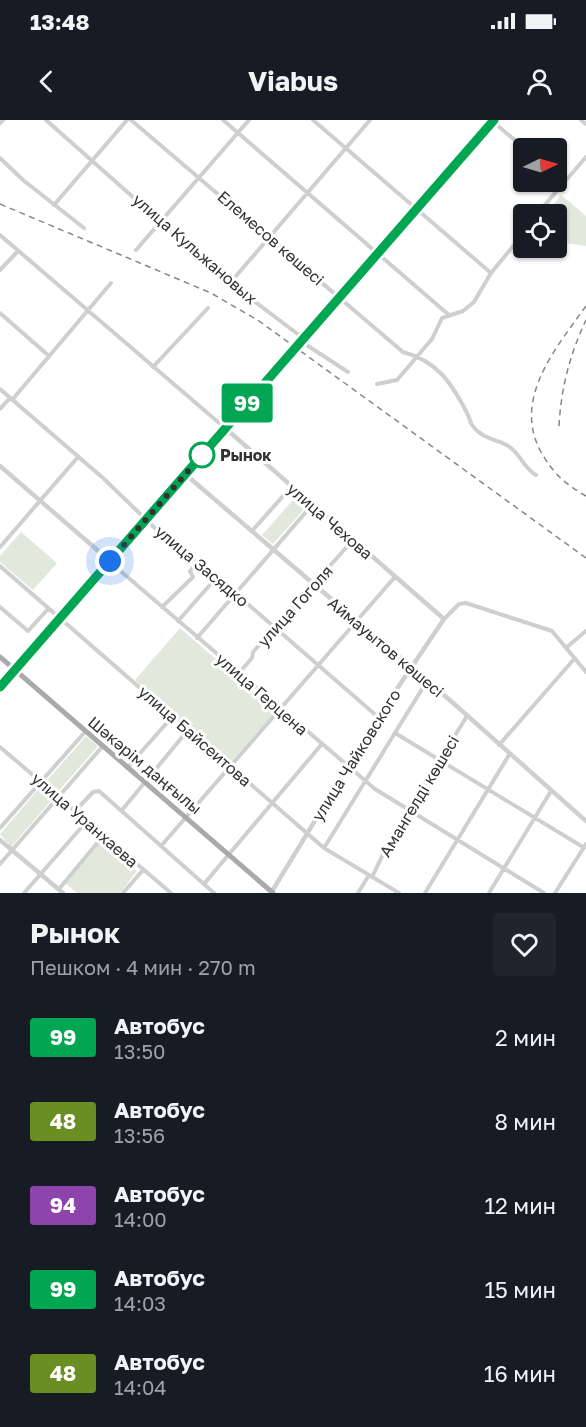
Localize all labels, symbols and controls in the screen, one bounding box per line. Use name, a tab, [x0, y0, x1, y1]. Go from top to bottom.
text: 13:48	[30, 8, 90, 35]
icon: back	[30, 65, 63, 98]
text: Viabus	[248, 65, 338, 97]
icon: person	[523, 65, 556, 98]
north arrow	[513, 138, 567, 192]
map controls	[513, 138, 567, 258]
street label: Елемесов көшесі	[214, 186, 328, 290]
street label: улица Кульжановых	[129, 190, 261, 309]
button: locate	[513, 204, 567, 258]
line badge: 99	[220, 384, 274, 422]
text: 99	[234, 390, 260, 416]
marker: Рынок	[189, 442, 215, 468]
place label: Рынок	[220, 445, 272, 465]
street label: улица Чехова	[283, 478, 377, 564]
street label: улица Засядко	[151, 521, 253, 611]
your location	[95, 546, 125, 576]
street label: улица Гоголя	[253, 561, 337, 651]
street label: Аймауытов көшесі	[324, 593, 448, 701]
street label: улица Герцена	[212, 649, 312, 739]
street label: улица Байсеитова	[134, 681, 256, 791]
street label: улица Чайковского	[307, 685, 405, 825]
street label: Шәкәрім даңғылы	[84, 712, 206, 818]
street label: Амангелді көшесі	[375, 732, 463, 860]
street label: улица Уранхаева	[28, 768, 142, 872]
button: heart	[493, 913, 556, 976]
text: Рынок	[30, 916, 120, 949]
text: Пешком · 4 мин · 270 m	[30, 955, 256, 979]
text: Автобус	[114, 1012, 205, 1039]
text: 99	[50, 1024, 76, 1050]
text: 2 мин	[495, 1024, 556, 1051]
text: 13:50	[114, 1039, 165, 1063]
text: Автобус	[114, 1096, 205, 1123]
text: 48	[50, 1108, 76, 1134]
text: 8 мин	[494, 1108, 556, 1135]
text: 13:56	[114, 1123, 165, 1147]
text: Автобус	[114, 1180, 205, 1207]
text: 94	[50, 1192, 76, 1218]
text: 12 мин	[484, 1192, 556, 1219]
text: 14:00	[114, 1207, 167, 1231]
text: Автобус	[114, 1264, 205, 1291]
text: 99	[50, 1276, 76, 1302]
text: 15 мин	[484, 1276, 556, 1303]
text: 14:03	[114, 1291, 166, 1315]
text: Автобус	[114, 1348, 205, 1375]
text: 48	[50, 1360, 76, 1386]
text: 16 мин	[484, 1360, 556, 1387]
text: 14:04	[114, 1375, 167, 1399]

